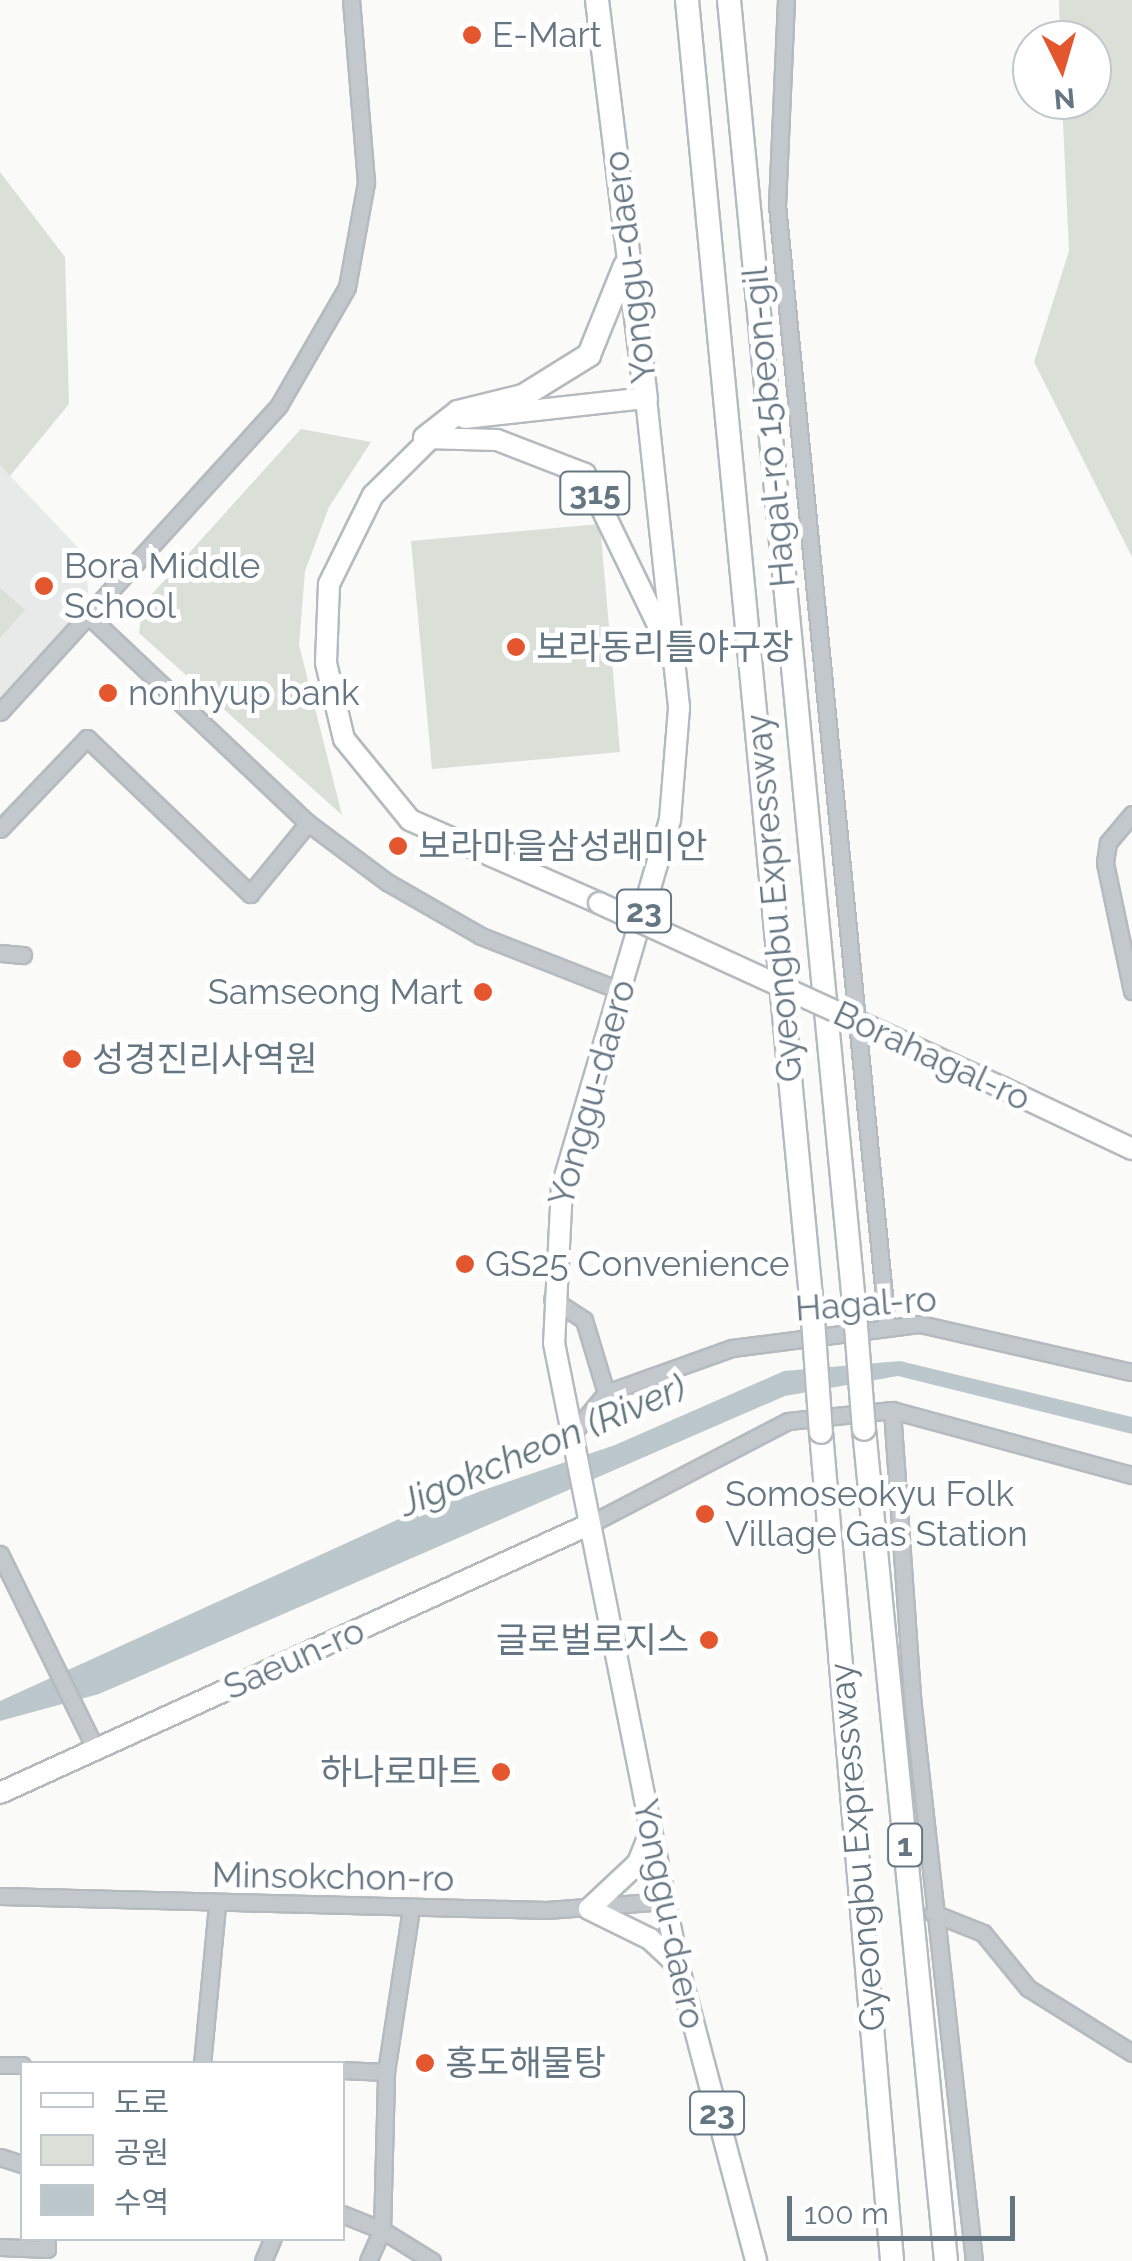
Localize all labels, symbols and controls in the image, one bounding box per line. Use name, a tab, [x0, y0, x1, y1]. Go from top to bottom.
place label: E-Mart	[492, 14, 602, 56]
north arrow	[1012, 20, 1112, 120]
marker: E-Mart	[461, 24, 483, 46]
text: N	[1052, 81, 1077, 116]
street label: Yonggu-daero	[595, 149, 665, 385]
street label: Hagal-ro 15beon-gil	[734, 265, 804, 589]
road number: 315	[558, 466, 632, 520]
place label: Bora Middle School	[64, 545, 260, 627]
marker: Bora Middle School	[33, 575, 55, 597]
place label: 보라동리틀야구장	[536, 626, 794, 668]
marker: 보라동리틀야구장	[505, 636, 527, 658]
place label: nonhyup bank	[128, 672, 360, 714]
marker: nonhyup bank	[97, 682, 119, 704]
street label: Gyeongbu Expressway	[737, 712, 811, 1084]
place label: 보라마을삼성래미안	[418, 825, 708, 867]
marker: 보라마을삼성래미안	[387, 835, 409, 857]
road number: 23	[614, 884, 674, 938]
place label: Samseong Mart	[208, 971, 463, 1013]
street label: Yonggu-daero	[540, 975, 644, 1211]
marker: Samseong Mart	[472, 981, 494, 1003]
street label: Borahagal-ro	[827, 992, 1037, 1120]
place label: 성경진리사역원	[92, 1038, 317, 1080]
marker: 성경진리사역원	[61, 1048, 83, 1070]
place label: GS25 Convenience	[485, 1243, 790, 1285]
marker: GS25 Convenience	[454, 1253, 476, 1275]
street label: Hagal-ro	[794, 1278, 938, 1330]
water label: Jigokcheon (River)	[392, 1364, 692, 1526]
place label: Somoseokyu Folk Village Gas Station	[725, 1473, 1028, 1555]
marker: Somoseokyu Folk Village Gas Station	[694, 1503, 716, 1525]
street label: Saeun-ro	[217, 1609, 371, 1709]
place label: 글로벌로지스	[496, 1619, 689, 1661]
marker: 글로벌로지스	[698, 1629, 720, 1651]
street label: Gyeongbu Expressway	[820, 1661, 894, 2033]
place label: 하나로마트	[320, 1751, 481, 1793]
marker: 하나로마트	[490, 1761, 512, 1783]
street label: Yonggu-daero	[624, 1795, 714, 2033]
road number: 1	[885, 1818, 925, 1872]
street label: Minsokchon-ro	[212, 1854, 454, 1900]
place label: 홍도해물탕	[445, 2042, 606, 2084]
marker: 홍도해물탕	[414, 2052, 436, 2074]
legend	[20, 2061, 345, 2241]
text: 도로	[114, 2085, 169, 2120]
road number: 23	[687, 2086, 747, 2140]
text: 공원	[114, 2135, 169, 2170]
scale bar	[792, 2176, 1020, 2238]
text: 수역	[114, 2185, 169, 2220]
text: 100 m	[804, 2196, 889, 2231]

